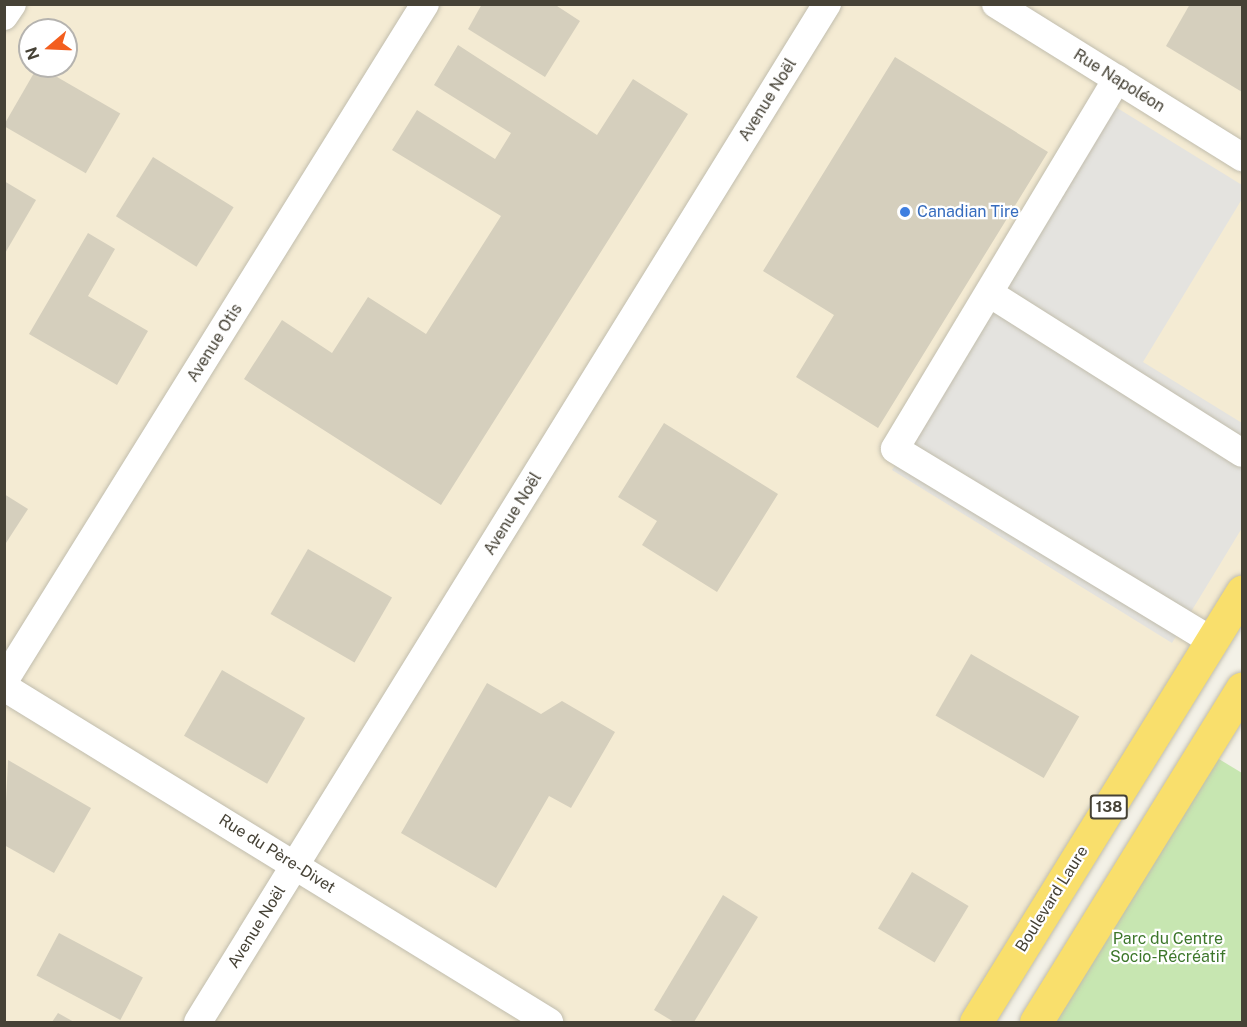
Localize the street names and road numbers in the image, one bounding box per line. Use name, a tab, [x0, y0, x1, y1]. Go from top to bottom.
street label: Rue Napoléon	[1070, 45, 1168, 117]
street label: Avenue Noël	[735, 55, 801, 145]
street label: Avenue Otis	[183, 300, 247, 386]
street label: Avenue Noël	[480, 469, 546, 559]
road number: 138	[1090, 795, 1128, 819]
street label: Rue du Père-Divet	[215, 810, 339, 898]
street label: Boulevard Laure	[1012, 843, 1092, 955]
street label: Avenue Noël	[224, 882, 290, 972]

